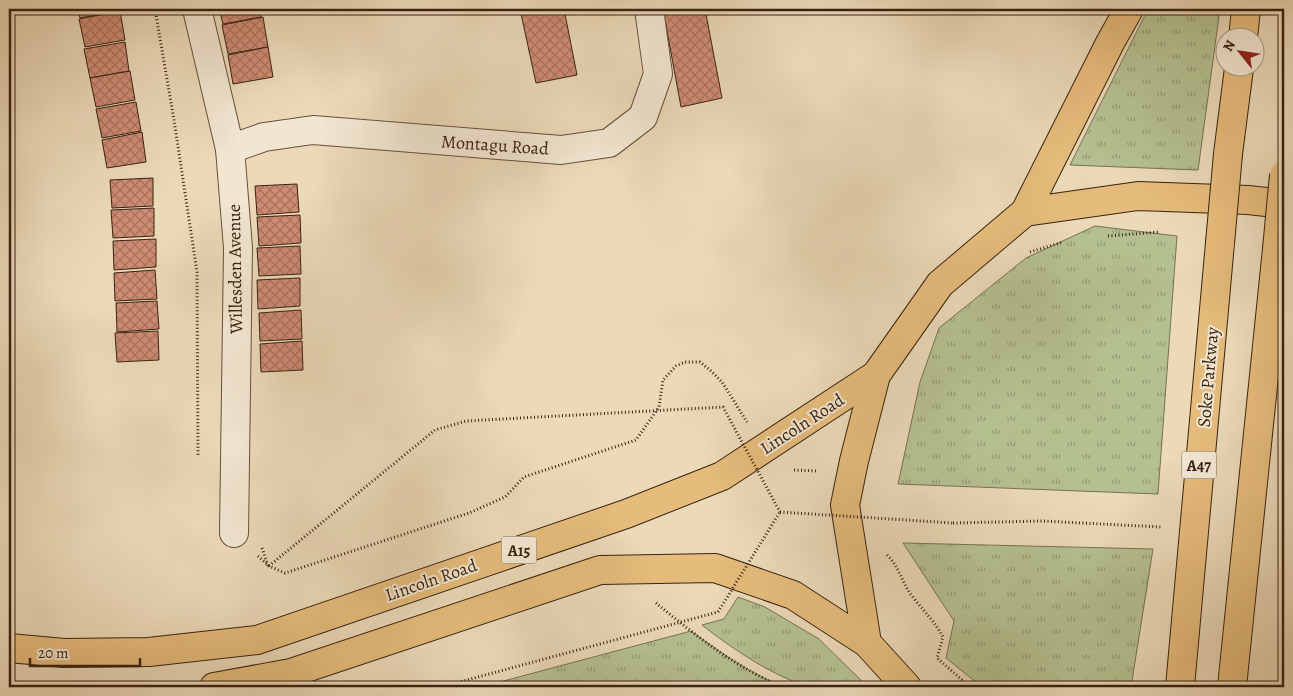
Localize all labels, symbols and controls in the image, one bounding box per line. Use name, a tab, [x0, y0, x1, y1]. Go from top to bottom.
north arrow	[1216, 28, 1266, 78]
text: N	[1218, 37, 1240, 55]
street label: Montagu Road	[440, 129, 550, 161]
street label: Willesden Avenue	[222, 204, 248, 335]
street label: Soke Parkway	[1192, 325, 1224, 428]
street label: Lincoln Road	[755, 388, 849, 460]
road number: A47	[1182, 452, 1216, 478]
road number: A15	[502, 536, 536, 564]
street label: Lincoln Road	[382, 553, 480, 607]
scale bar	[30, 636, 140, 668]
text: 20 m	[38, 643, 69, 663]

